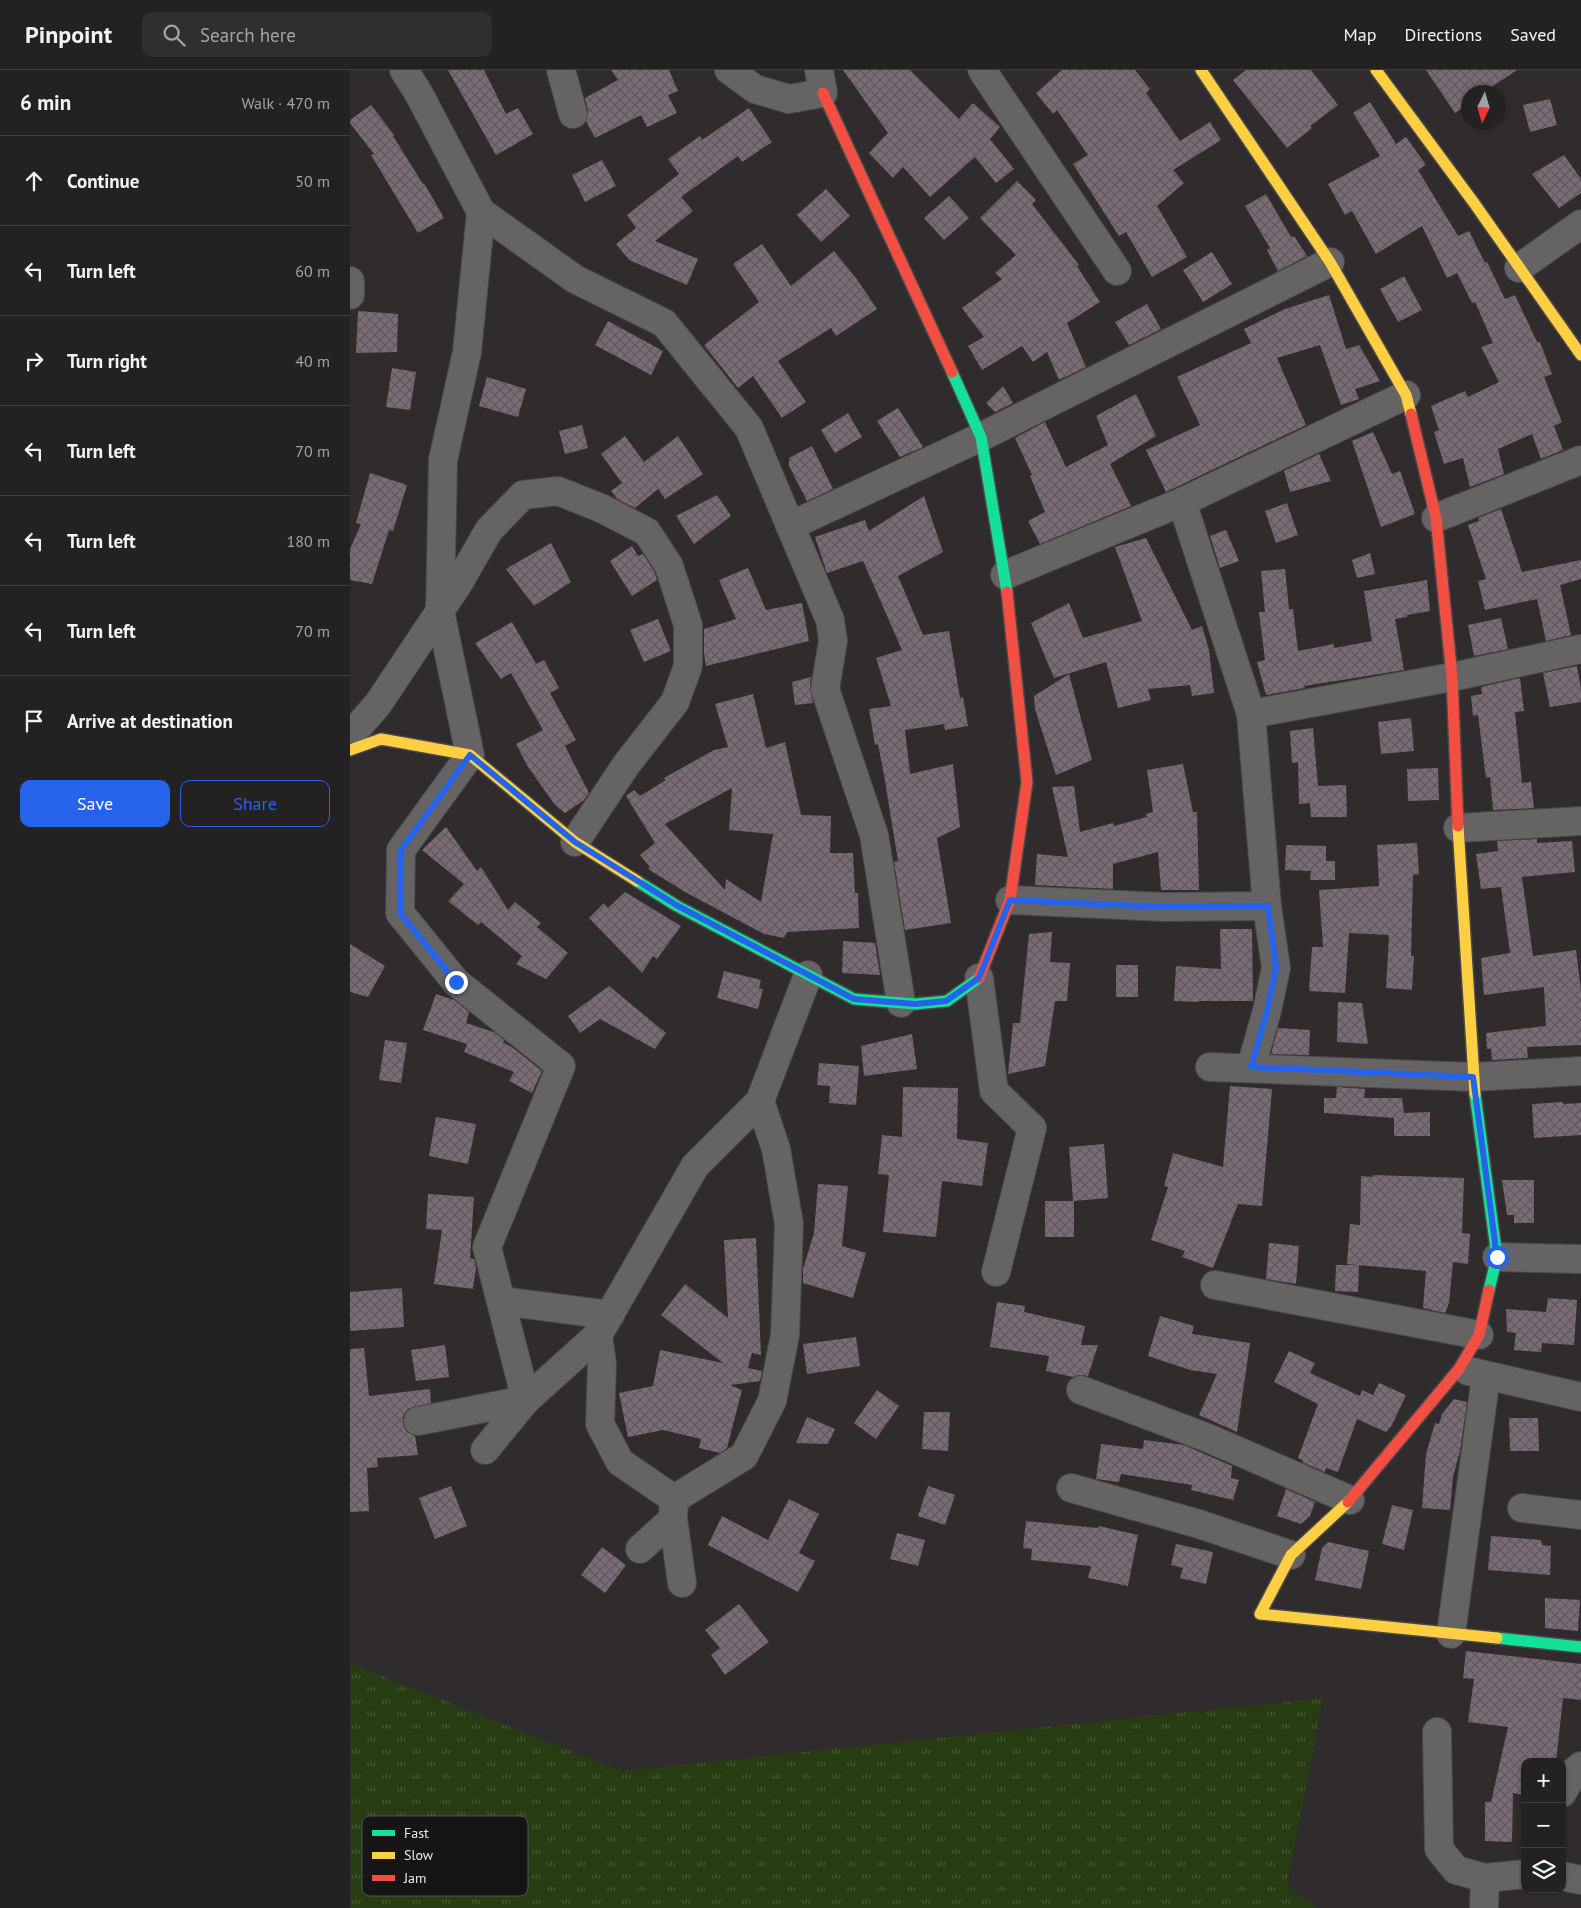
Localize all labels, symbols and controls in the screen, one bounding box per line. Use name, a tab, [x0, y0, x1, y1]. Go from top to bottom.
search box	[142, 12, 492, 57]
text: Pinpoint	[25, 19, 112, 50]
icon: search	[160, 21, 188, 49]
text: Search here	[200, 23, 296, 47]
text: Map	[1344, 23, 1376, 46]
text: Directions	[1404, 23, 1482, 46]
text: Saved	[1510, 23, 1556, 46]
north arrow	[1461, 85, 1506, 130]
text: 6 min	[20, 89, 71, 116]
text: Walk · 470 m	[241, 93, 330, 113]
icon: ahead	[20, 167, 48, 195]
text: Continue	[67, 169, 139, 193]
text: 50 m	[295, 171, 330, 191]
icon: left	[20, 257, 48, 285]
text: Turn left	[67, 259, 136, 283]
text: 60 m	[295, 261, 330, 281]
icon: right	[20, 347, 48, 375]
text: Turn right	[67, 349, 147, 373]
text: 40 m	[295, 351, 330, 371]
icon: left	[20, 437, 48, 465]
text: Turn left	[67, 439, 136, 463]
text: 70 m	[295, 441, 330, 461]
icon: left	[20, 527, 48, 555]
text: Turn left	[67, 529, 136, 553]
text: 180 m	[287, 531, 330, 551]
icon: left	[20, 617, 48, 645]
text: Turn left	[67, 619, 136, 643]
text: 70 m	[295, 621, 330, 641]
icon: arrive	[20, 707, 48, 735]
text: Arrive at destination	[67, 709, 233, 733]
button: Save	[20, 780, 170, 827]
button: Share	[180, 780, 330, 827]
route end	[445, 971, 468, 994]
route start	[1486, 1246, 1509, 1269]
map controls	[1521, 1758, 1566, 1893]
button: +	[1521, 1758, 1566, 1803]
button: −	[1521, 1803, 1566, 1848]
legend	[362, 1816, 528, 1896]
text: Fast	[404, 1824, 429, 1842]
text: Slow	[404, 1846, 434, 1864]
button: layers	[1521, 1848, 1566, 1893]
text: Jam	[403, 1869, 426, 1887]

